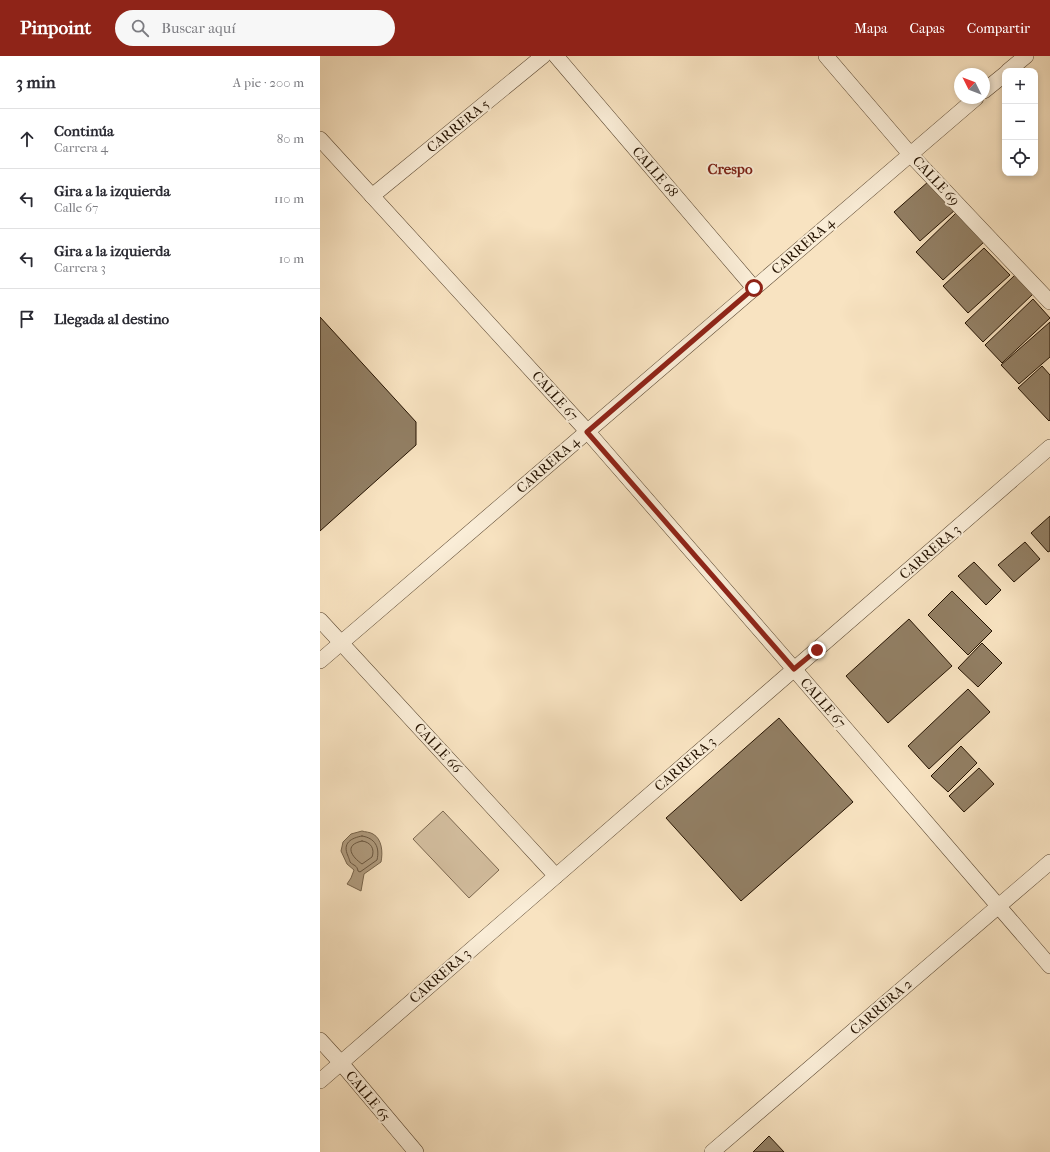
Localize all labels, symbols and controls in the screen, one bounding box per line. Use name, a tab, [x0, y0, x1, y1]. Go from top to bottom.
search box	[115, 10, 395, 46]
text: Pinpoint	[20, 17, 91, 39]
icon: search	[129, 17, 151, 39]
text: Buscar aquí	[161, 19, 236, 37]
text: Mapa	[854, 20, 888, 37]
text: Capas	[910, 20, 945, 37]
text: Compartir	[967, 20, 1030, 37]
north arrow	[954, 68, 990, 104]
map controls	[1002, 68, 1038, 176]
button: +	[1002, 68, 1038, 104]
text: 3 min	[16, 72, 56, 92]
text: A pie · 200 m	[233, 75, 304, 90]
street label: CARRERA 5	[423, 96, 493, 156]
button: −	[1002, 104, 1038, 140]
text: Continúa	[54, 122, 114, 140]
icon: ahead	[16, 128, 38, 150]
text: 80 m	[277, 131, 304, 146]
text: Carrera 4	[54, 140, 108, 155]
button: locate	[1002, 140, 1038, 176]
street label: CALLE 68	[628, 143, 682, 201]
street label: CALLE 69	[909, 153, 963, 209]
district label: Crespo	[707, 160, 753, 178]
text: Gira a la izquierda	[54, 182, 170, 200]
icon: left	[16, 188, 38, 210]
text: 110 m	[274, 191, 304, 206]
text: Calle 67	[54, 200, 98, 215]
street label: CARRERA 4	[768, 214, 838, 278]
text: Gira a la izquierda	[54, 242, 170, 260]
icon: left	[16, 248, 38, 270]
text: 10 m	[279, 251, 304, 266]
text: Carrera 3	[54, 260, 106, 275]
route start	[745, 279, 763, 297]
icon: arrive	[16, 308, 38, 330]
text: Llegada al destino	[54, 310, 169, 328]
street label: CALLE 67	[528, 368, 582, 425]
street label: CARRERA 4	[513, 433, 583, 497]
street label: CARRERA 3	[896, 521, 964, 583]
route end	[808, 641, 826, 659]
street label: CALLE 67	[797, 674, 850, 732]
street label: CALLE 66	[411, 720, 466, 777]
street label: CARRERA 3	[651, 733, 719, 795]
street label: CARRERA 3	[406, 945, 474, 1007]
street label: CARRERA 2	[846, 975, 916, 1039]
street label: CALLE 65	[342, 1067, 394, 1125]

